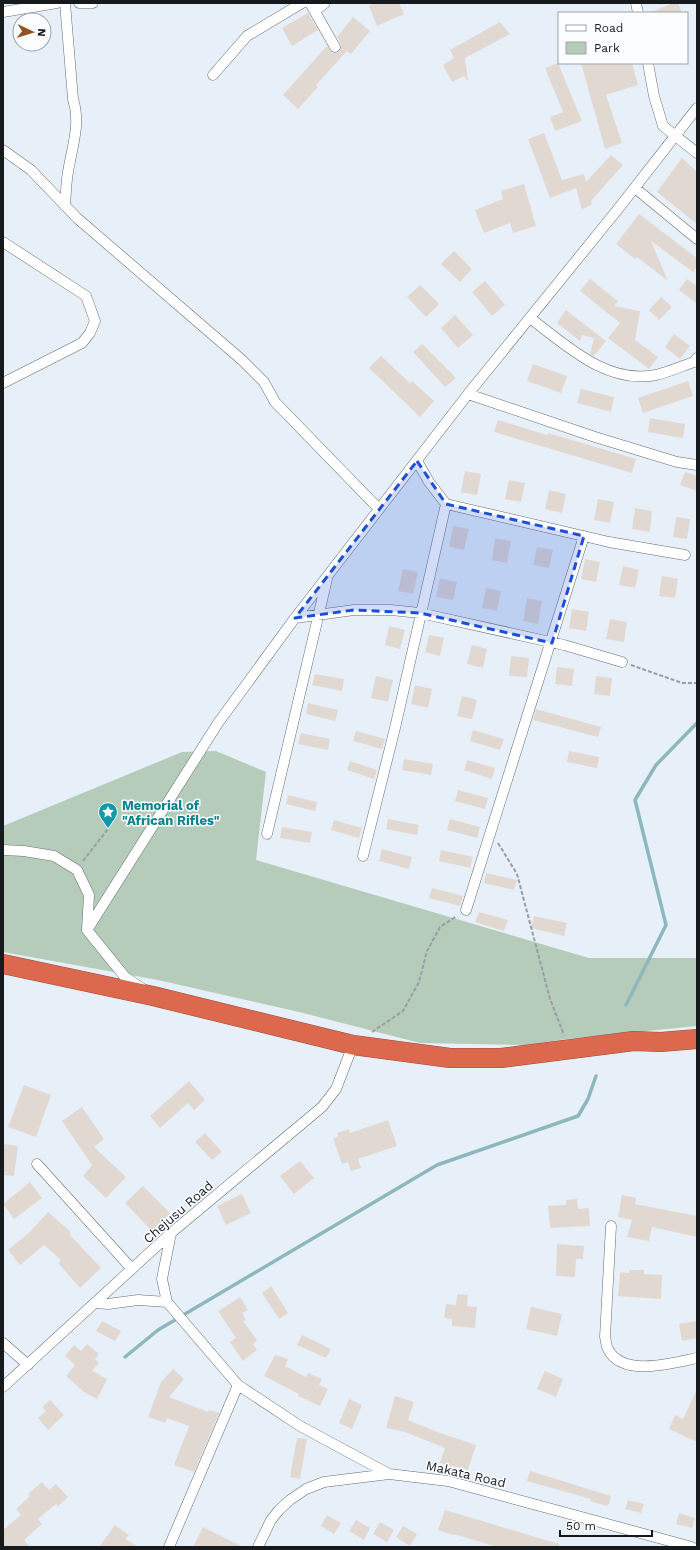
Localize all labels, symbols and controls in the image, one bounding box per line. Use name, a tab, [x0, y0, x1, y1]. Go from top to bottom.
north arrow	[12, 12, 52, 52]
legend	[558, 12, 688, 64]
text: Road	[594, 21, 623, 35]
text: N	[35, 28, 48, 37]
text: Park	[594, 41, 620, 55]
place label: Memorial of "African Rifles"	[122, 798, 220, 828]
place icon: Memorial of "African Rifles"	[97, 801, 119, 829]
street label: Chejusu Road	[140, 1178, 216, 1246]
street label: Makata Road	[425, 1458, 507, 1490]
scale bar	[560, 1512, 652, 1538]
text: 50 m	[566, 1519, 596, 1533]

